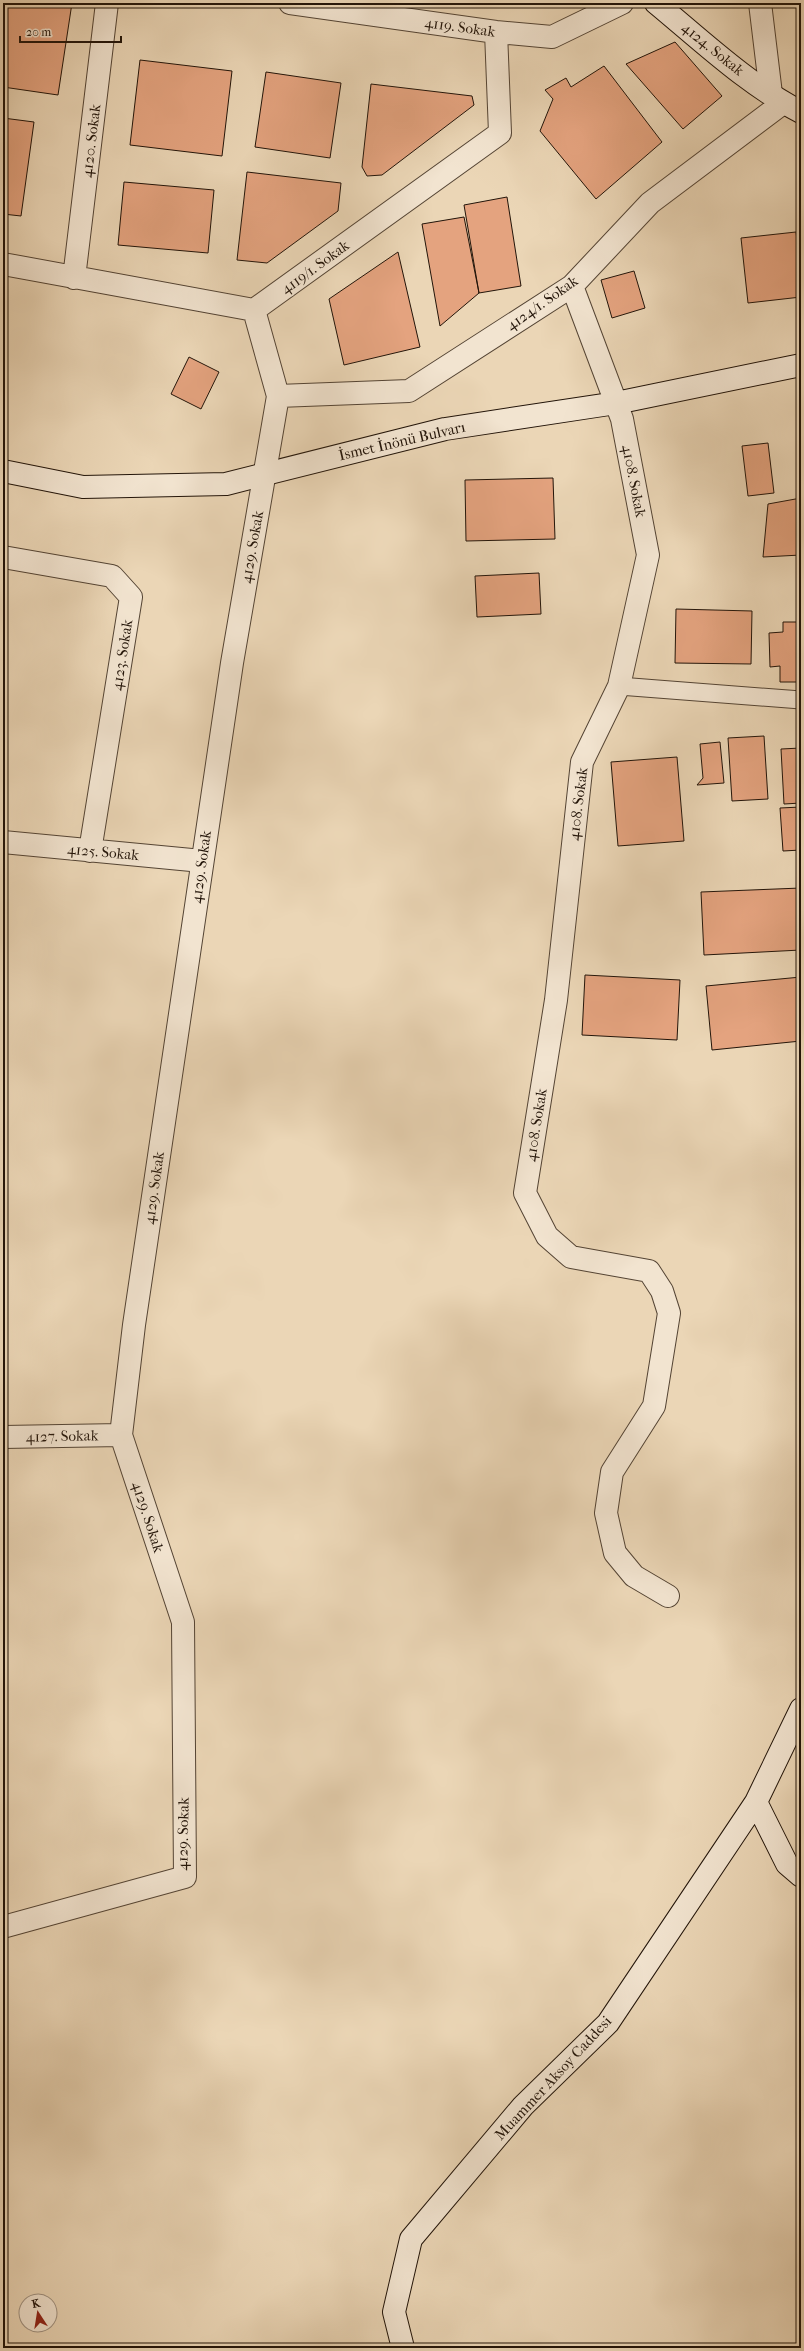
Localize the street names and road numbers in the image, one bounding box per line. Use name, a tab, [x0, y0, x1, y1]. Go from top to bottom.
street label: 4119. Sokak	[424, 13, 497, 41]
street label: 4124. Sokak	[678, 18, 748, 80]
street label: 4120. Sokak	[78, 103, 104, 179]
street label: 4119/1. Sokak	[277, 236, 353, 298]
street label: 4124/1. Sokak	[503, 272, 582, 334]
street label: İsmet İnönü Bulvarı	[337, 418, 468, 464]
street label: 4108. Sokak	[618, 443, 650, 519]
street label: 4129. Sokak	[237, 509, 267, 585]
street label: 4123. Sokak	[107, 618, 137, 692]
street label: 4108. Sokak	[565, 766, 591, 842]
street label: 4129. Sokak	[187, 829, 215, 905]
street label: 4125. Sokak	[66, 840, 140, 864]
street label: 4108. Sokak	[521, 1087, 551, 1163]
street label: 4129. Sokak	[140, 1150, 168, 1226]
street label: 4127. Sokak	[26, 1426, 99, 1446]
street label: 4129. Sokak	[128, 1479, 168, 1555]
street label: 4129. Sokak	[173, 1797, 193, 1871]
street label: Muammer Aksoy Caddesi	[491, 2012, 616, 2144]

